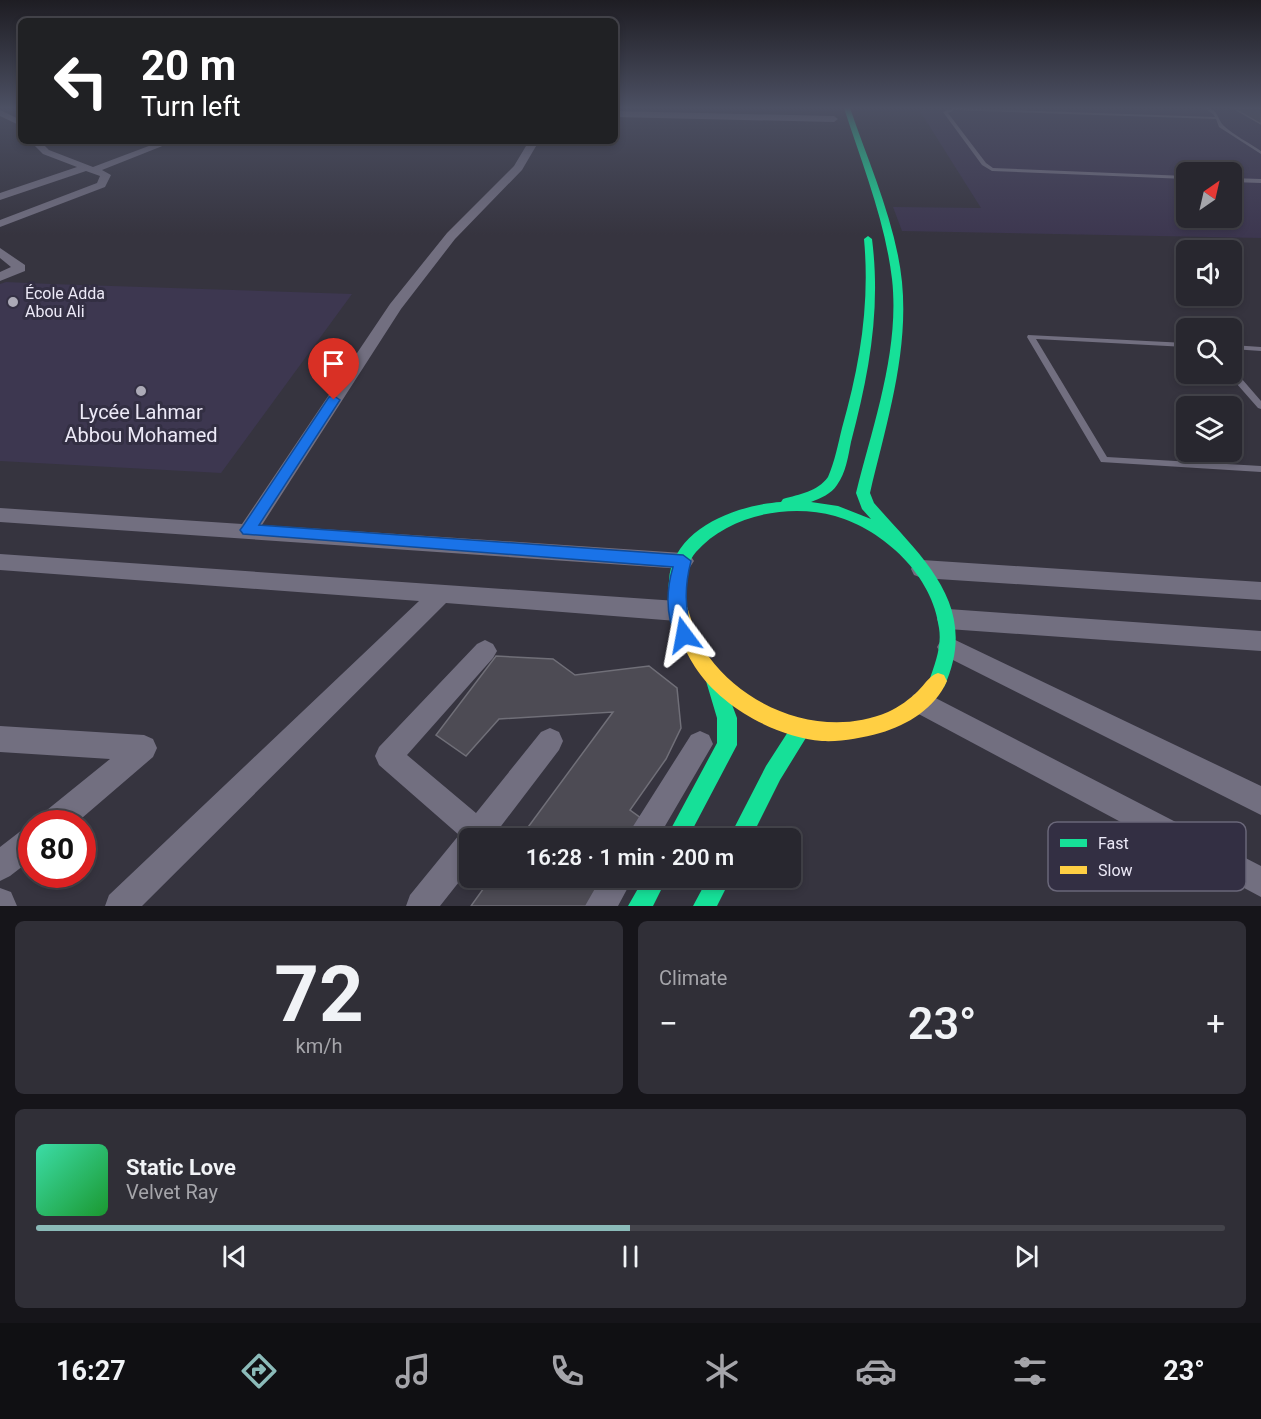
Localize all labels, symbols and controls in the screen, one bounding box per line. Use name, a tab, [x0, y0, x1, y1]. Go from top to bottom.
text: 20 m	[141, 41, 236, 90]
icon: left	[42, 42, 120, 120]
text: Turn left	[141, 91, 241, 123]
north arrow	[1176, 162, 1242, 228]
map controls	[1176, 162, 1242, 462]
button: sound	[1176, 240, 1242, 306]
place label: École Adda Abou Ali	[25, 284, 105, 321]
marker: École Adda Abou Ali	[6, 295, 20, 309]
button: search	[1176, 318, 1242, 384]
pin	[308, 338, 359, 400]
icon: arrive	[317, 347, 350, 380]
marker: Lycée Lahmar Abbou Mohamed	[134, 384, 148, 398]
button: layers	[1176, 396, 1242, 462]
place label: Lycée Lahmar Abbou Mohamed	[64, 400, 218, 447]
position arrow	[652, 603, 716, 667]
speed limit sign: 80	[18, 810, 96, 888]
legend	[1048, 822, 1246, 891]
text: Fast	[1098, 834, 1129, 853]
text: 16:28 · 1 min · 200 m	[526, 845, 734, 870]
text: Slow	[1098, 861, 1133, 880]
text: 72	[274, 949, 364, 1040]
text: Climate	[659, 966, 727, 990]
text: 23°	[908, 997, 976, 1050]
text: −	[659, 1004, 678, 1043]
text: +	[1206, 1004, 1225, 1043]
text: km/h	[296, 1034, 342, 1058]
text: Static Love	[126, 1155, 236, 1180]
text: Velvet Ray	[126, 1180, 218, 1204]
icon: previous	[218, 1240, 251, 1273]
icon: pause	[614, 1240, 647, 1273]
icon: next	[1010, 1240, 1043, 1273]
icon: directions	[238, 1350, 280, 1392]
icon: music	[392, 1350, 434, 1392]
icon: phone	[546, 1350, 588, 1392]
icon: climate	[701, 1350, 743, 1392]
icon: car	[855, 1350, 897, 1392]
icon: filters	[1009, 1350, 1051, 1392]
text: 16:27	[56, 1355, 126, 1387]
text: 23°	[1163, 1355, 1205, 1387]

